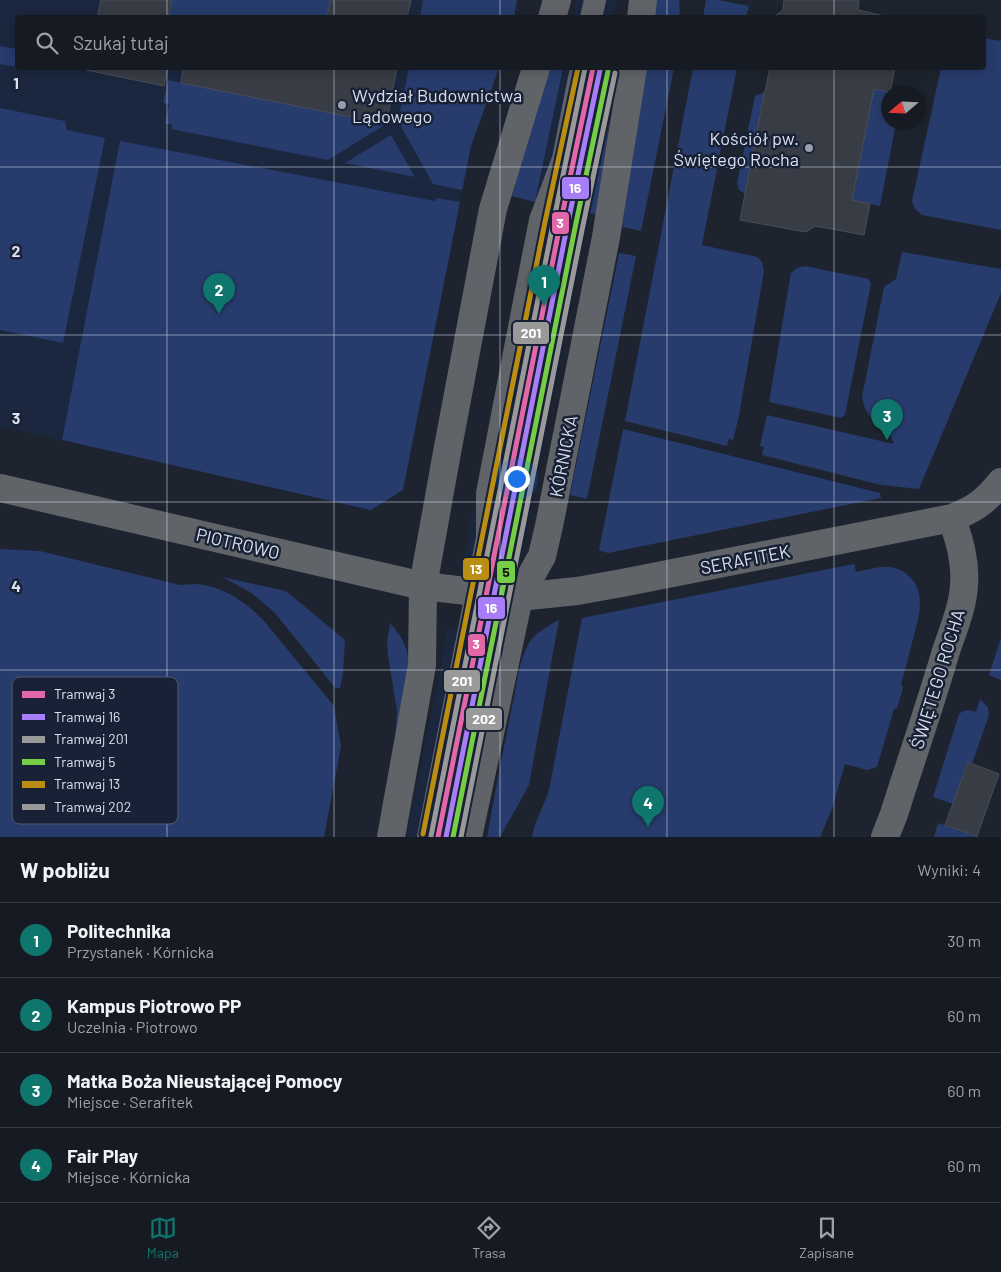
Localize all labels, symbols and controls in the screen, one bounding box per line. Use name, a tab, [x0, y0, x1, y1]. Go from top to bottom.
search box	[15, 15, 986, 70]
icon: search	[33, 29, 61, 57]
text: Szukaj tutaj	[73, 31, 169, 54]
text: 1	[13, 73, 19, 92]
place label: Wydział Budownictwa Lądowego	[352, 84, 522, 127]
north arrow	[881, 85, 926, 130]
marker: Wydział Budownictwa Lądowego	[336, 99, 348, 111]
place label: Kościół pw. Świętego Rocha	[674, 127, 799, 170]
marker: Kościół pw. Świętego Rocha	[803, 142, 815, 154]
line badge: 16	[561, 176, 590, 200]
text: 16	[569, 179, 582, 196]
line badge: 3	[551, 211, 570, 235]
text: 3	[556, 214, 564, 231]
text: 2	[12, 241, 21, 260]
pin: 1	[528, 265, 560, 306]
pin: 2	[203, 273, 235, 314]
line badge: 201	[512, 321, 550, 345]
text: 201	[521, 324, 541, 341]
pin: 3	[871, 399, 903, 440]
text: 3	[12, 408, 20, 427]
street label: KÓRNICKA	[544, 413, 582, 499]
your location	[504, 466, 530, 492]
street label: PIOTROWO	[194, 523, 282, 563]
street label: SERAFITEK	[698, 540, 792, 578]
line badge: 13	[462, 557, 490, 581]
text: 13	[470, 560, 482, 577]
line badge: 5	[496, 560, 516, 584]
text: 5	[502, 563, 510, 580]
text: 4	[11, 576, 21, 595]
line badge: 16	[477, 596, 506, 620]
text: 16	[485, 599, 498, 616]
street label: ŚWIĘTEGO ROCHA	[905, 607, 969, 751]
line badge: 3	[467, 633, 486, 657]
text: 3	[472, 635, 480, 652]
line badge: 201	[443, 669, 481, 693]
text: 201	[452, 672, 472, 689]
legend	[12, 677, 178, 824]
text: Tramwaj 3	[54, 685, 115, 702]
line badge: 202	[465, 707, 503, 731]
text: Tramwaj 16	[54, 708, 120, 725]
text: 202	[472, 710, 496, 727]
text: Tramwaj 201	[54, 730, 128, 747]
text: Tramwaj 5	[54, 753, 115, 770]
text: Tramwaj 13	[54, 775, 120, 792]
pin: 4	[632, 786, 664, 827]
text: Tramwaj 202	[54, 798, 131, 815]
text: W pobliżu	[20, 857, 110, 882]
text: Wyniki: 4	[917, 860, 981, 879]
text: Politechnika	[67, 919, 171, 942]
text: 1	[33, 931, 39, 950]
text: 30 m	[947, 931, 981, 950]
text: Przystanek · Kórnicka	[67, 942, 214, 961]
text: Kampus Piotrowo PP	[67, 994, 241, 1017]
text: 2	[32, 1006, 40, 1025]
text: 60 m	[947, 1006, 981, 1025]
text: Uczelnia · Piotrowo	[67, 1017, 198, 1036]
text: Matka Boża Nieustającej Pomocy	[67, 1069, 342, 1092]
text: 3	[32, 1081, 40, 1100]
text: 60 m	[947, 1081, 981, 1100]
text: Miejsce · Serafitek	[67, 1092, 193, 1111]
text: Fair Play	[67, 1144, 138, 1167]
text: 4	[31, 1156, 41, 1175]
text: 60 m	[947, 1156, 981, 1175]
text: Miejsce · Kórnicka	[67, 1167, 190, 1186]
tab: Mapa	[147, 1214, 179, 1261]
tab: Trasa	[472, 1214, 506, 1261]
tab: Zapisane	[799, 1214, 854, 1261]

